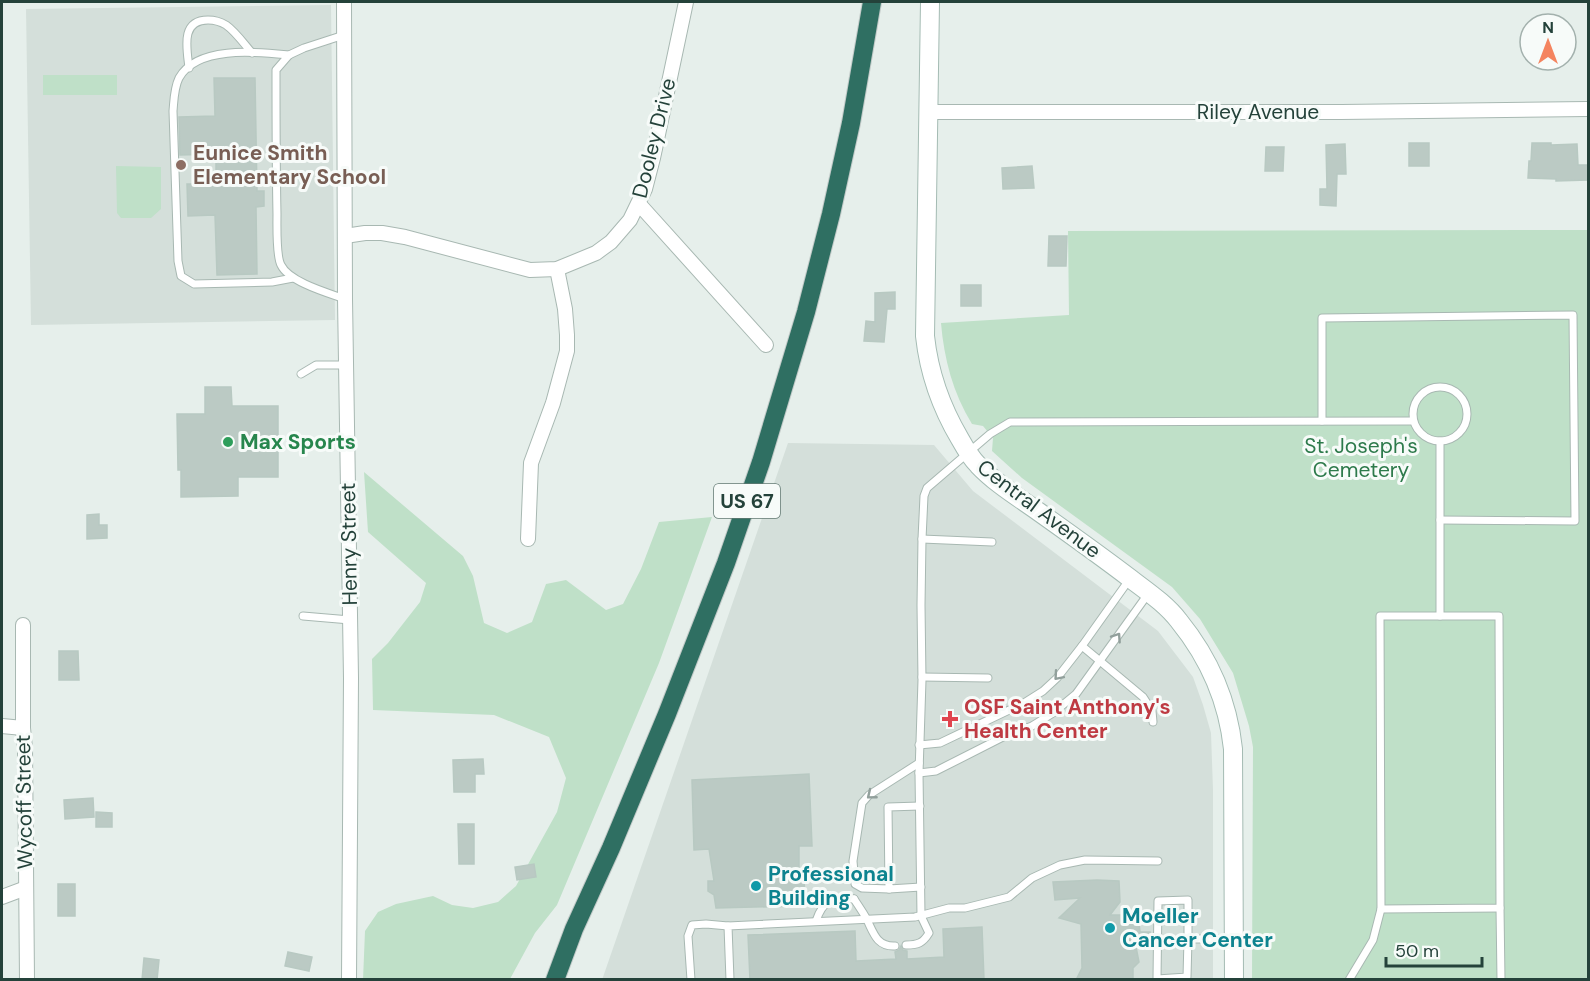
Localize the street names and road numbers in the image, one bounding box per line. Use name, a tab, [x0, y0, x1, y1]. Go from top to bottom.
street label: Dooley Drive	[626, 75, 682, 201]
street label: Riley Avenue	[1197, 98, 1319, 126]
street label: Central Avenue	[971, 453, 1107, 565]
street label: Henry Street	[334, 482, 364, 606]
road number: US 67	[714, 484, 780, 518]
street label: Wycoff Street	[9, 734, 39, 870]

